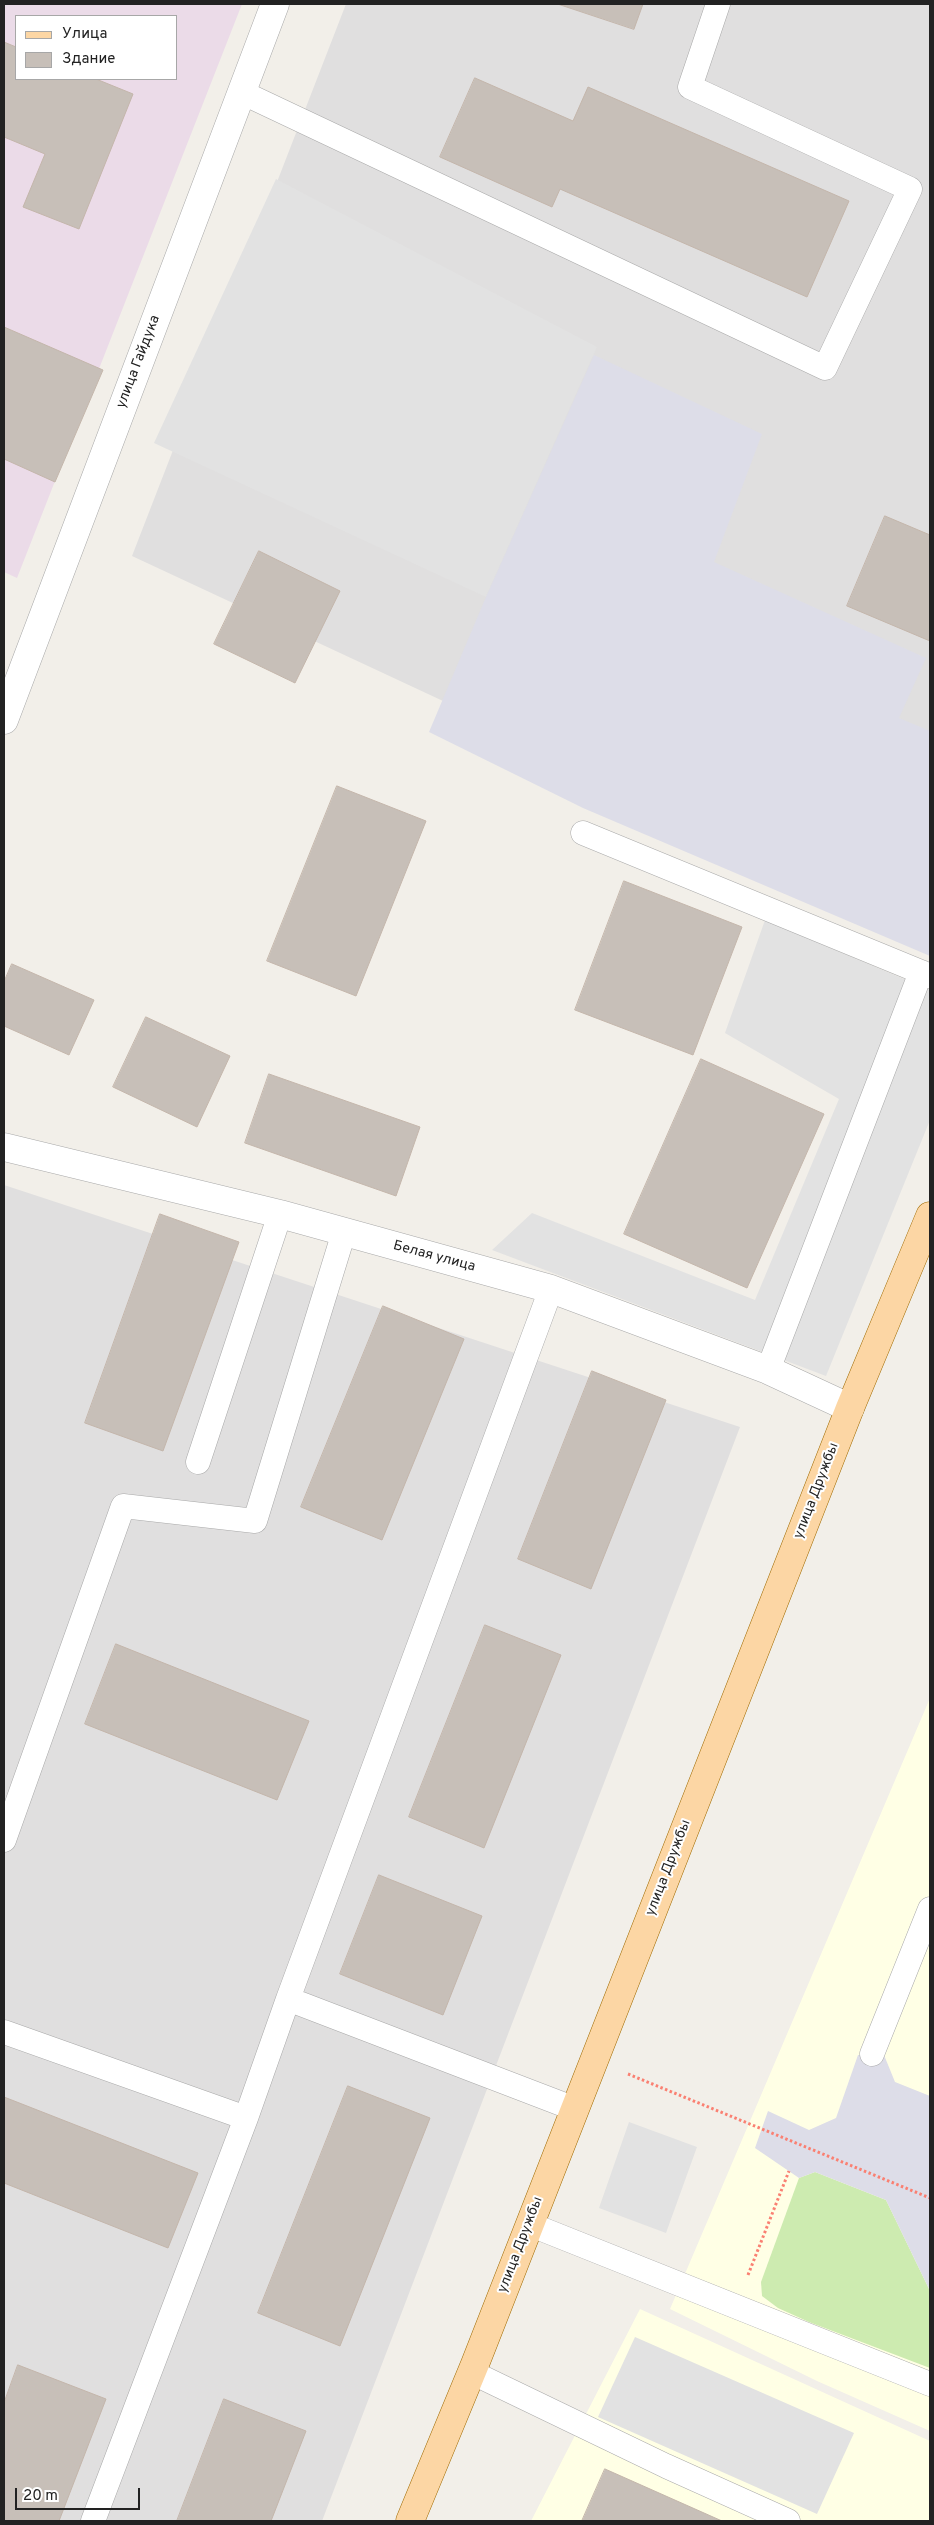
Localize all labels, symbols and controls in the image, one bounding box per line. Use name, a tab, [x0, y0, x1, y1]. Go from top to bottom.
legend	[15, 15, 178, 80]
text: Улица	[62, 25, 107, 44]
text: Здание	[62, 50, 115, 69]
street label: улица Гайдука	[114, 313, 164, 411]
street label: Белая улица	[391, 1238, 477, 1276]
street label: улица Дружбы	[791, 1441, 843, 1541]
street label: улица Дружбы	[643, 1818, 695, 1918]
street label: улица Дружбы	[495, 2195, 547, 2295]
scale bar	[18, 2478, 142, 2510]
text: 20 m	[23, 2487, 58, 2506]

